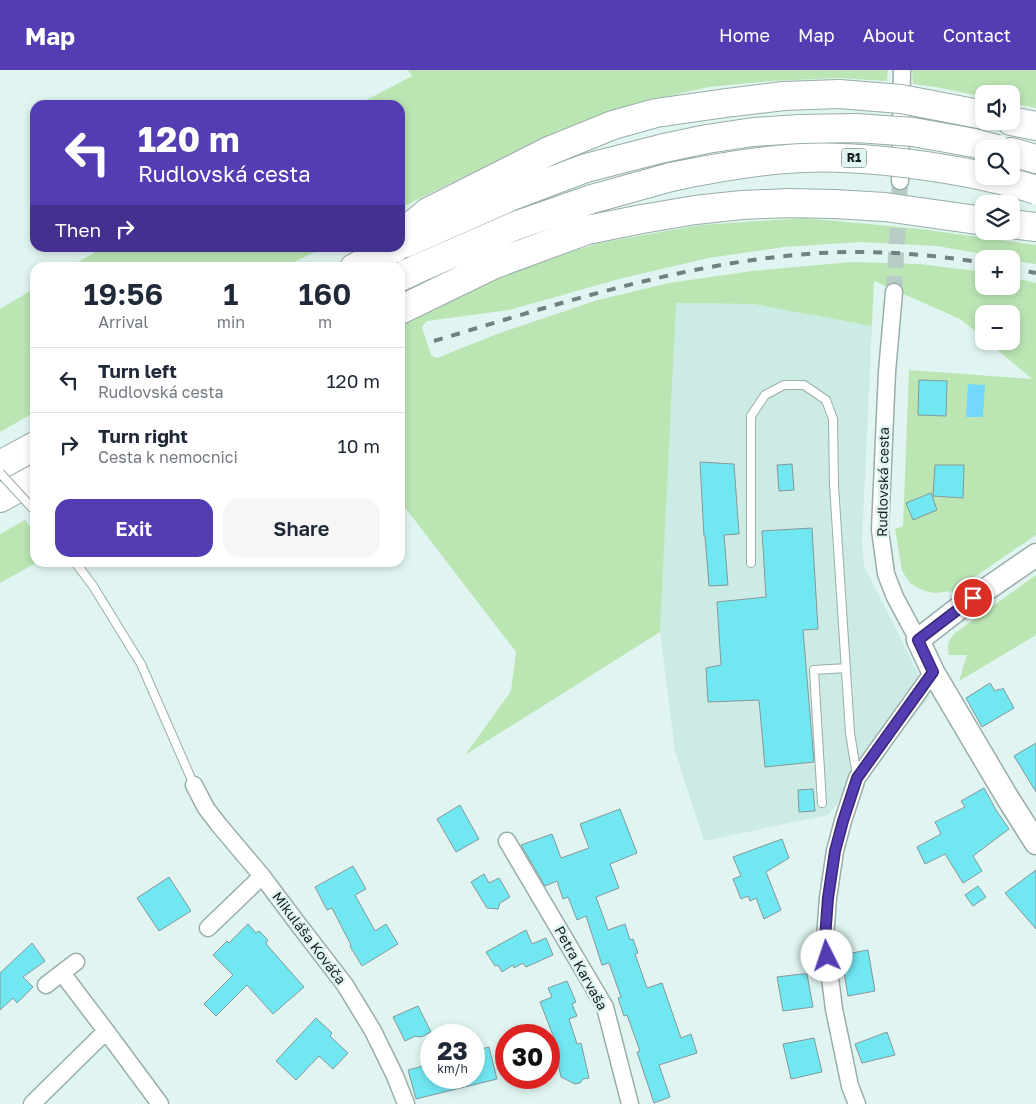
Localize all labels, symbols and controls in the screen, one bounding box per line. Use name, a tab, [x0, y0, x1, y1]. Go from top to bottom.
text: Map	[25, 21, 75, 50]
text: Home	[719, 24, 770, 46]
text: Map	[798, 24, 835, 46]
text: About	[863, 24, 915, 46]
text: Contact	[943, 24, 1011, 46]
map controls	[975, 85, 1020, 350]
button: sound	[975, 85, 1020, 130]
text: 120 m	[138, 118, 240, 160]
icon: left	[55, 120, 120, 185]
button: search	[975, 140, 1020, 185]
road number: R1	[842, 148, 866, 168]
text: Rudlovská cesta	[138, 160, 311, 187]
button: layers	[975, 195, 1020, 240]
icon: right	[111, 215, 139, 243]
text: Then	[55, 218, 101, 241]
button: +	[975, 250, 1020, 295]
text: 19:56	[83, 276, 163, 312]
text: 1	[223, 276, 238, 312]
text: 160	[299, 276, 352, 312]
button: −	[975, 305, 1020, 350]
text: Arrival	[98, 312, 148, 332]
text: min	[217, 312, 245, 332]
text: m	[318, 312, 332, 332]
text: Turn left	[98, 359, 177, 382]
icon: left	[55, 366, 83, 394]
text: 120 m	[326, 369, 380, 392]
text: Rudlovská cesta	[98, 382, 224, 402]
text: Turn right	[98, 424, 188, 447]
street label: Rudlovská cesta	[873, 427, 892, 537]
icon: right	[55, 431, 83, 459]
text: 10 m	[337, 434, 380, 457]
text: Cesta k nemocnici	[98, 447, 238, 467]
button: Exit	[55, 499, 213, 557]
button: Share	[223, 499, 380, 557]
pin	[952, 577, 994, 619]
icon: arrive	[959, 584, 987, 612]
street label: Mikuláša Kováča	[269, 888, 350, 987]
street label: Petra Karvaša	[551, 923, 612, 1013]
position arrow	[800, 929, 852, 981]
speed limit sign: 30	[495, 1024, 560, 1089]
text: 23	[437, 1035, 468, 1066]
text: km/h	[437, 1061, 468, 1076]

